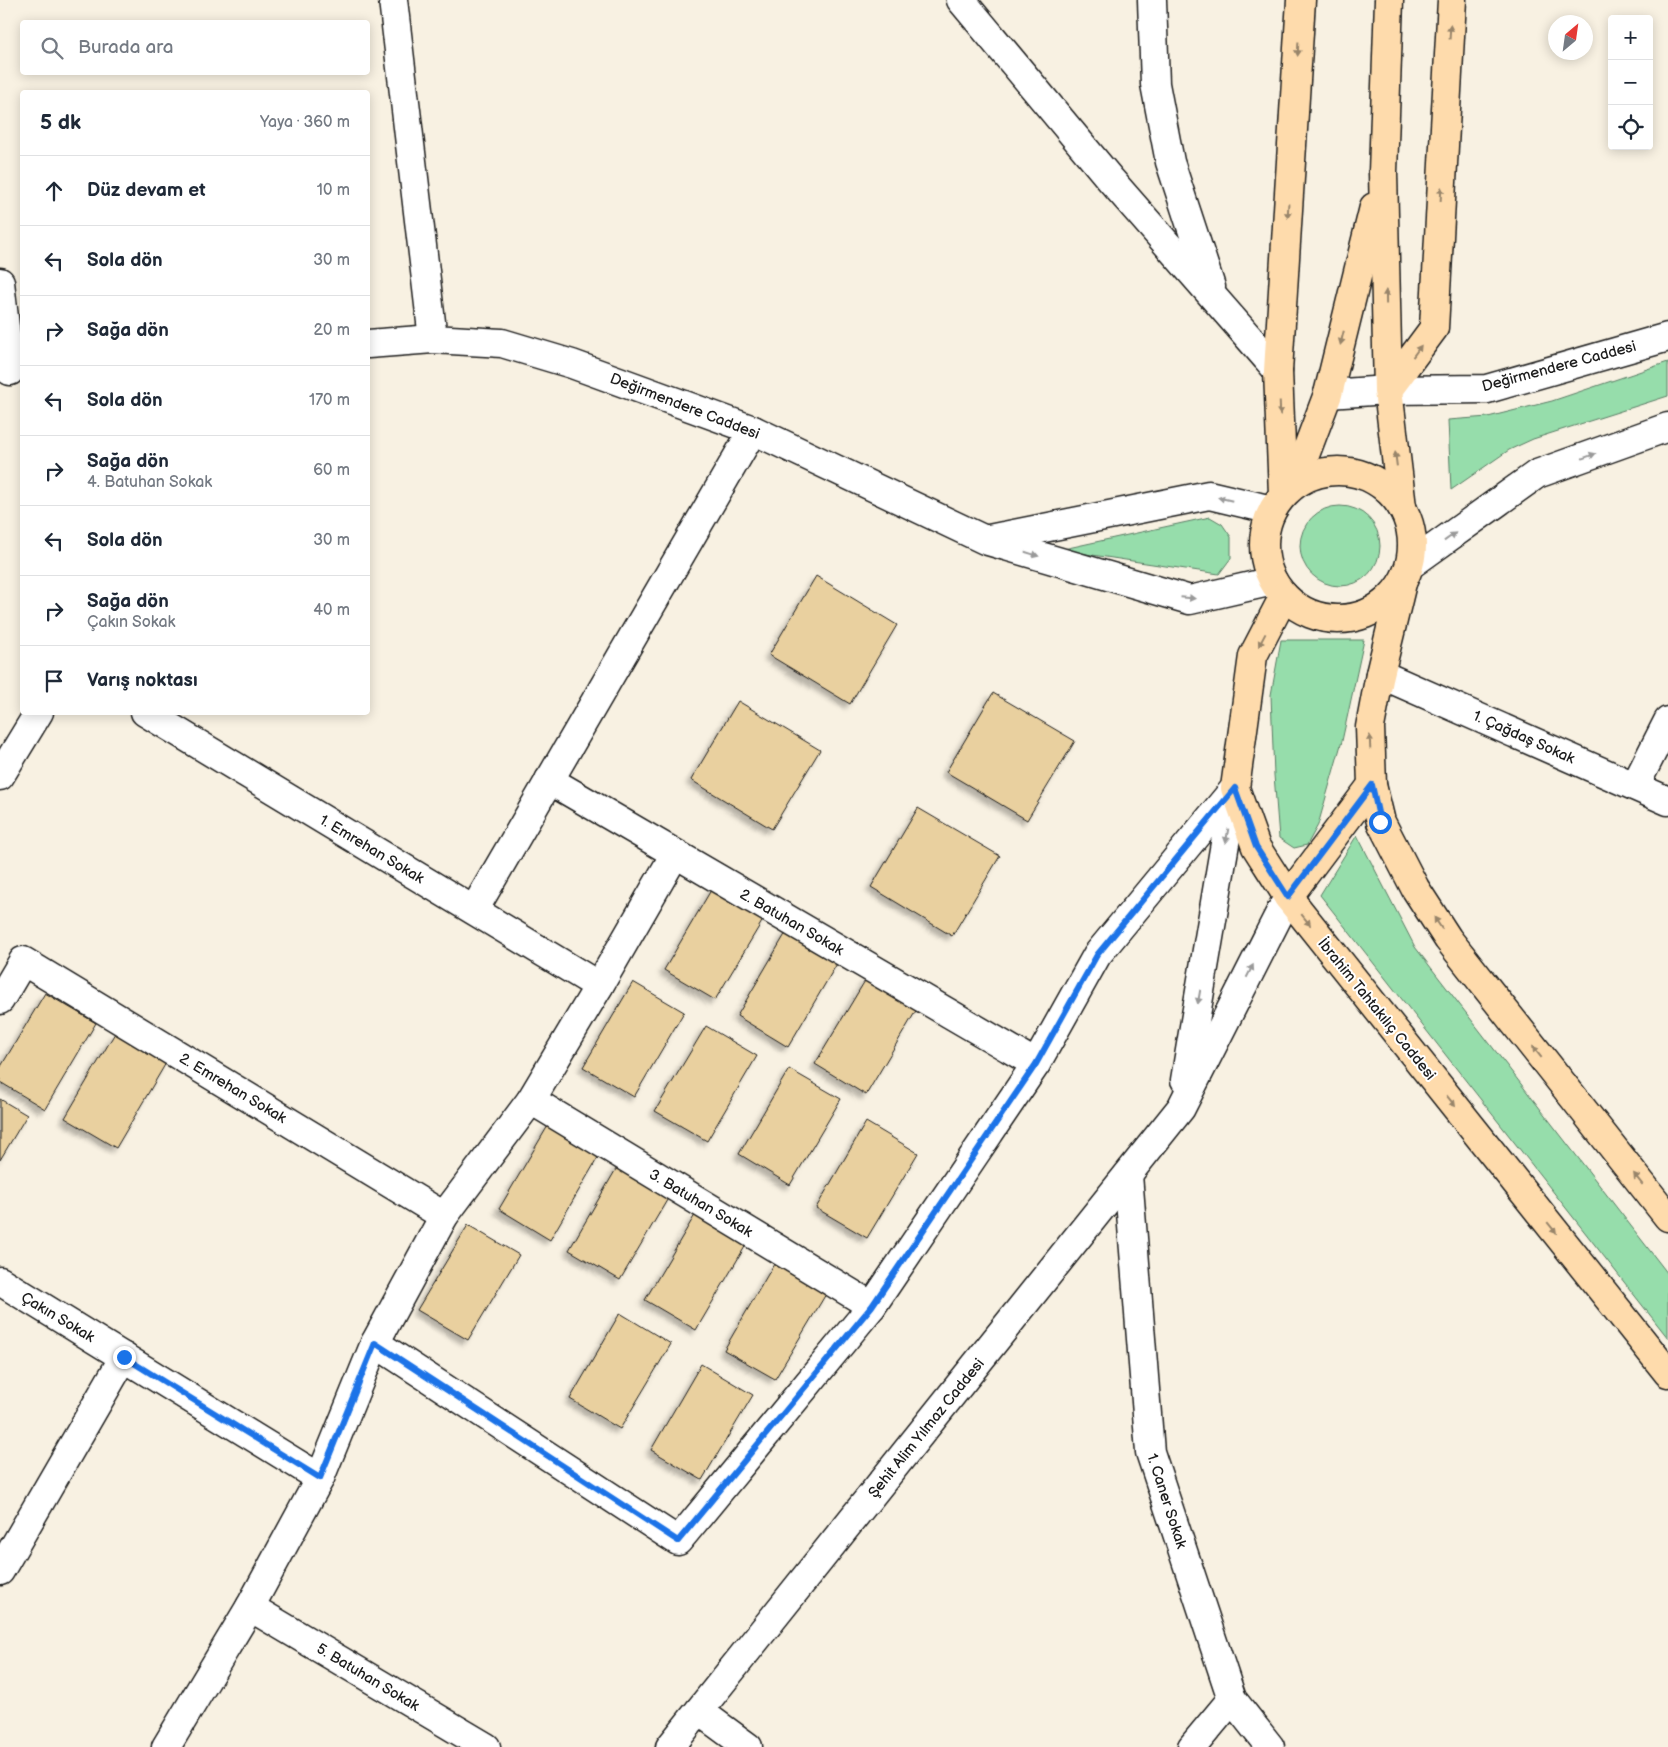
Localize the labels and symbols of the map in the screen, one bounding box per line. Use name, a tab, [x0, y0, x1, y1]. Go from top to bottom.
north arrow	[1548, 15, 1593, 60]
one-way arrow	[1446, 23, 1454, 39]
one-way arrow	[1293, 41, 1301, 57]
one-way arrow	[1437, 186, 1445, 202]
one-way arrow	[1284, 203, 1292, 219]
one-way arrow	[1382, 289, 1390, 305]
one-way arrow	[1338, 331, 1346, 346]
street label: Değirmendere Caddesi	[1480, 337, 1638, 396]
one-way arrow	[1412, 344, 1422, 358]
street label: Değirmendere Caddesi	[607, 369, 762, 444]
one-way arrow	[1276, 400, 1284, 416]
one-way arrow	[1392, 451, 1400, 467]
one-way arrow	[1582, 451, 1597, 459]
one-way arrow	[1217, 495, 1232, 503]
one-way arrow	[1443, 532, 1457, 542]
one-way arrow	[1025, 550, 1040, 558]
one-way arrow	[1180, 594, 1196, 602]
one-way arrow	[1258, 632, 1266, 647]
street label: 1. Çağdaş Sokak	[1470, 707, 1578, 769]
one-way arrow	[1366, 734, 1374, 750]
street label: 1. Emrehan Sokak	[316, 811, 428, 888]
route start	[1369, 811, 1392, 834]
one-way arrow	[1222, 829, 1230, 845]
street label: 2. Batuhan Sokak	[736, 885, 848, 960]
one-way arrow	[1300, 913, 1311, 926]
one-way arrow	[1433, 916, 1442, 930]
street label: İbrahim Tahtakılıç Caddesi	[1313, 934, 1440, 1084]
one-way arrow	[1246, 964, 1254, 978]
one-way arrow	[1195, 989, 1203, 1005]
one-way arrow	[1532, 1045, 1542, 1059]
street label: 2. Emrehan Sokak	[176, 1049, 290, 1128]
one-way arrow	[1445, 1094, 1456, 1107]
street label: 3. Batuhan Sokak	[646, 1165, 756, 1242]
one-way arrow	[1632, 1173, 1643, 1186]
one-way arrow	[1547, 1221, 1558, 1234]
street label: Çakın Sokak	[17, 1288, 99, 1347]
route end	[113, 1346, 136, 1369]
street label: Şehit Alim Yılmaz Caddesi	[864, 1355, 989, 1502]
street label: 1. Caner Sokak	[1142, 1451, 1191, 1552]
street label: 5. Batuhan Sokak	[313, 1639, 423, 1716]

